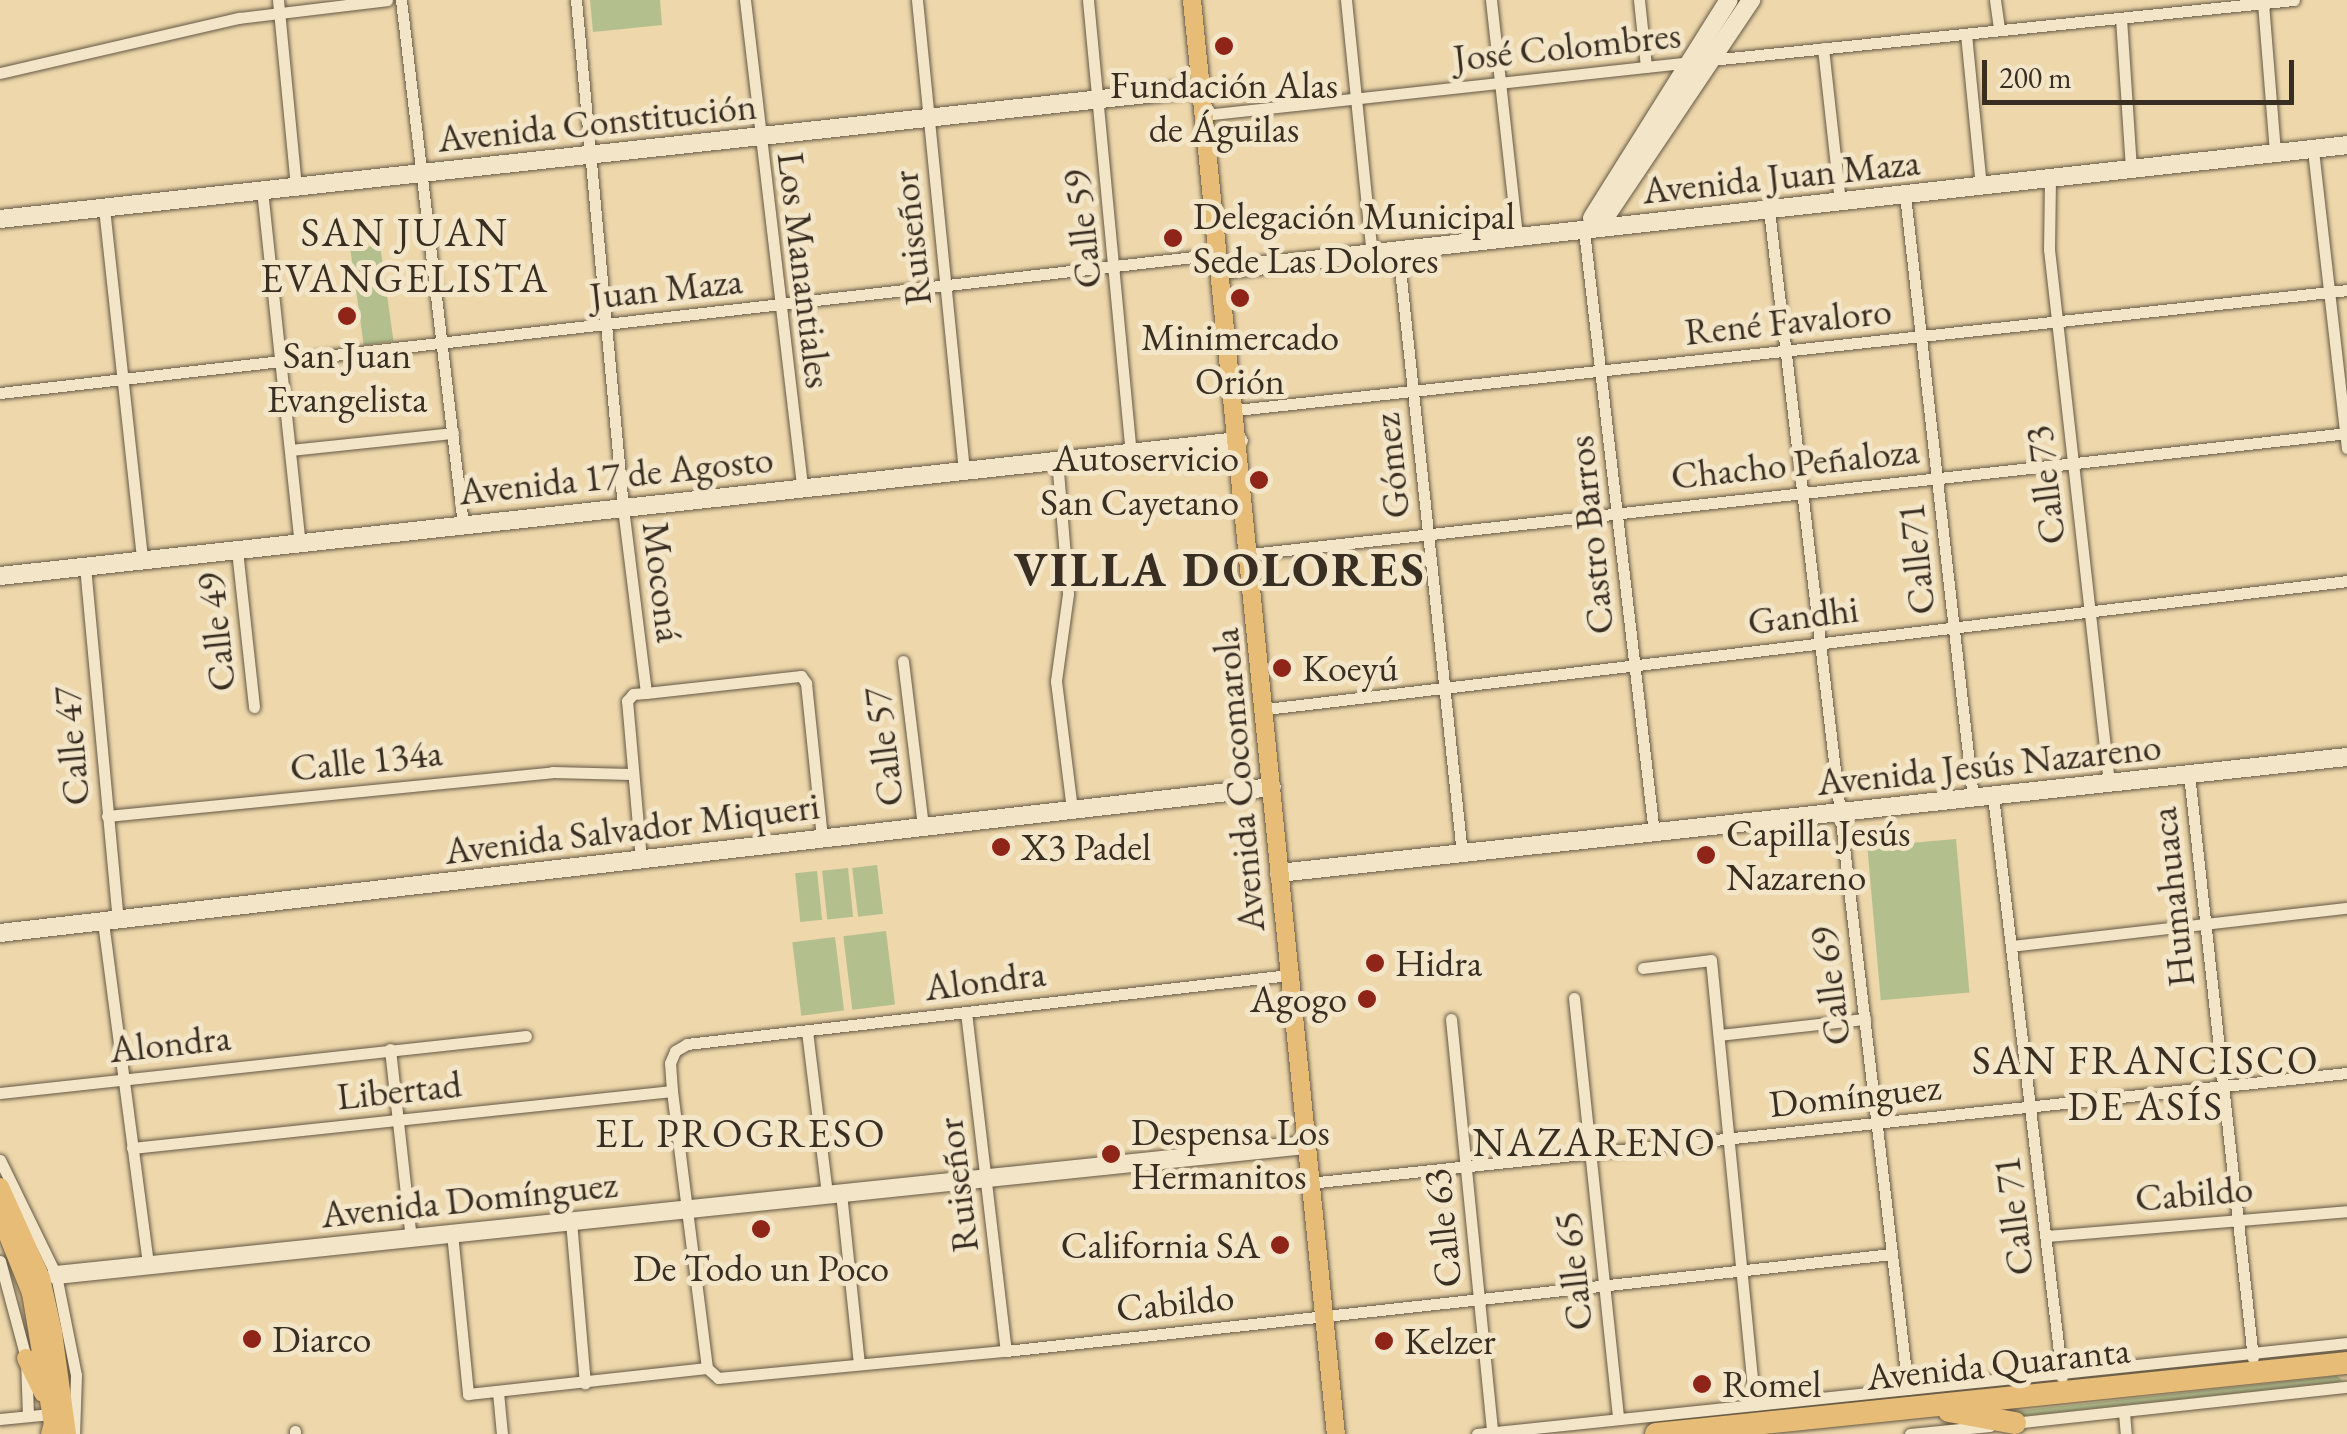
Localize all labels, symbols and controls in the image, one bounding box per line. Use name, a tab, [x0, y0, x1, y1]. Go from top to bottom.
street label: José Colombres	[1451, 11, 1683, 81]
marker: Fundación Alas de Águilas	[1213, 35, 1235, 57]
scale bar	[1987, 40, 2300, 102]
text: 200 m	[1999, 58, 2072, 97]
place label: Fundación Alas de Águilas	[1110, 62, 1338, 152]
street label: Avenida Constitución	[435, 83, 759, 161]
street label: Avenida Juan Maza	[1640, 139, 1922, 213]
street label: Los Manantiales	[768, 149, 842, 391]
street label: Calle 59	[1053, 167, 1111, 291]
street label: Ruiseñor	[881, 168, 941, 308]
place label: Delegación Municipal Sede Las Dolores	[1193, 193, 1515, 282]
district label: SAN JUAN EVANGELISTA	[260, 208, 550, 302]
marker: Delegación Municipal Sede Las Dolores	[1162, 227, 1184, 249]
street label: Juan Maza	[587, 257, 745, 319]
marker: Minimercado Orión	[1229, 287, 1251, 309]
street label: René Favaloro	[1682, 287, 1894, 355]
marker: San Juan Evangelista	[336, 305, 358, 327]
place label: Minimercado Orión	[1141, 314, 1339, 404]
place label: San Juan Evangelista	[267, 332, 427, 422]
street label: Gómez	[1363, 411, 1419, 521]
street label: Calle 73	[2015, 423, 2075, 547]
street label: Chacho Peñaloza	[1669, 427, 1921, 499]
street label: Castro Barros	[1557, 433, 1623, 637]
place label: Autoservicio San Cayetano	[1040, 435, 1239, 524]
street label: Avenida 17 de Agosto	[457, 436, 775, 514]
marker: Autoservicio San Cayetano	[1248, 469, 1270, 491]
street label: Calle71	[1887, 501, 1945, 617]
street label: Moconá	[633, 519, 693, 645]
district label: VILLA DOLORES	[1014, 541, 1426, 599]
street label: Calle 49	[187, 570, 245, 694]
street label: Gandhi	[1745, 586, 1861, 644]
street label: Avenida Cocomarola	[1202, 626, 1274, 934]
place label: Koeyú	[1302, 645, 1398, 691]
marker: Koeyú	[1271, 657, 1293, 679]
street label: Calle 47	[43, 685, 99, 807]
street label: Calle 57	[853, 685, 913, 809]
street label: Avenida Jesús Nazareno	[1815, 723, 2163, 805]
street label: Calle 134a	[288, 729, 444, 791]
street label: Avenida Salvador Miqueri	[442, 782, 822, 874]
street label: Humahuaca	[2140, 805, 2204, 989]
place label: Capilla Jesús Nazareno	[1726, 810, 1910, 899]
place label: X3 Padel	[1021, 824, 1151, 870]
marker: X3 Padel	[990, 836, 1012, 858]
marker: Capilla Jesús Nazareno	[1695, 844, 1717, 866]
street label: Calle 69	[1800, 924, 1860, 1048]
place label: Hidra	[1395, 940, 1482, 986]
street label: Alondra	[922, 950, 1048, 1010]
marker: Hidra	[1364, 952, 1386, 974]
place label: Agogo	[1250, 976, 1347, 1022]
marker: Agogo	[1356, 988, 1378, 1010]
street label: Alondra	[107, 1014, 233, 1072]
district label: SAN FRANCISCO DE ASÍS	[1972, 1036, 2320, 1130]
street label: Libertad	[335, 1061, 463, 1119]
street label: Domínguez	[1767, 1063, 1943, 1127]
district label: EL PROGRESO	[595, 1109, 887, 1157]
place label: Despensa Los Hermanitos	[1131, 1109, 1330, 1198]
street label: Ruiseñor	[926, 1115, 988, 1255]
district label: NAZARENO	[1473, 1118, 1717, 1166]
marker: Despensa Los Hermanitos	[1100, 1143, 1122, 1165]
street label: Calle 71	[1983, 1154, 2043, 1278]
street label: Avenida Domínguez	[319, 1161, 619, 1237]
street label: Cabildo	[2133, 1165, 2255, 1221]
street label: Calle 63	[1413, 1166, 1471, 1290]
street label: Calle 65	[1544, 1209, 1602, 1333]
marker: De Todo un Poco	[750, 1218, 772, 1240]
place label: California SA	[1061, 1222, 1260, 1268]
marker: California SA	[1269, 1234, 1291, 1256]
place label: De Todo un Poco	[633, 1245, 889, 1291]
street label: Cabildo	[1114, 1273, 1236, 1331]
place label: Diarco	[272, 1316, 371, 1362]
place label: Kelzer	[1404, 1318, 1496, 1364]
street label: Avenida Quaranta	[1864, 1326, 2132, 1400]
marker: Diarco	[241, 1328, 263, 1350]
marker: Kelzer	[1373, 1330, 1395, 1352]
place label: Romel	[1722, 1361, 1821, 1407]
marker: Romel	[1691, 1373, 1713, 1395]

